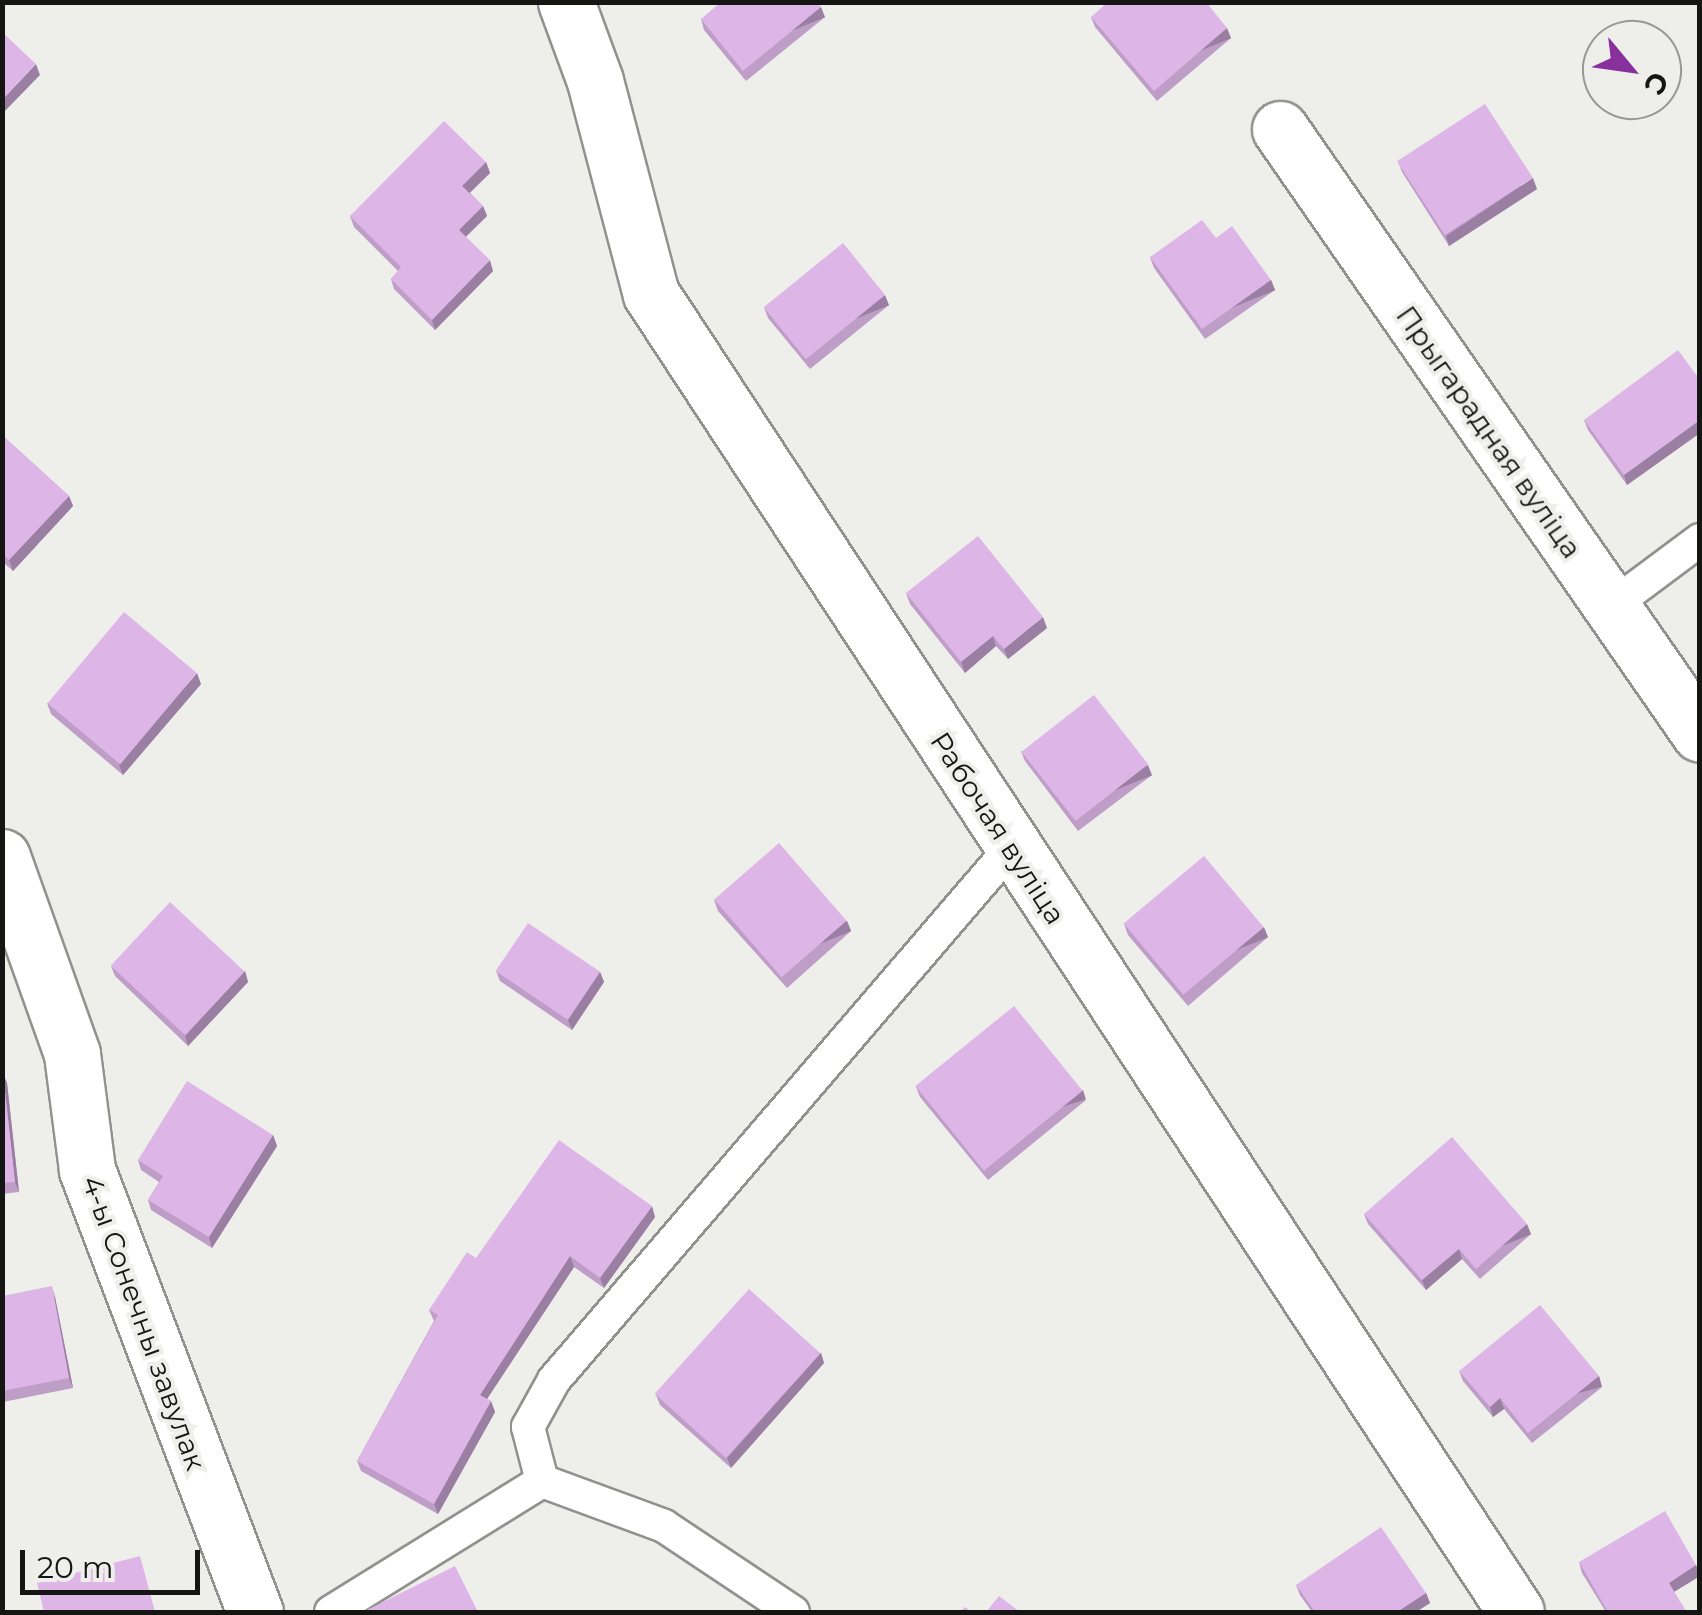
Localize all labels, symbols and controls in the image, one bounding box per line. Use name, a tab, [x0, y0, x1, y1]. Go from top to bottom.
north arrow	[1582, 20, 1682, 120]
text: С	[1637, 66, 1676, 101]
street label: Прыгарадная вуліца	[1389, 300, 1589, 564]
street label: Рабочая вуліца	[923, 726, 1073, 930]
street label: 4-ы Сонечны завулак	[75, 1171, 213, 1475]
scale bar	[25, 1530, 205, 1592]
text: 20 m	[37, 1549, 114, 1586]

